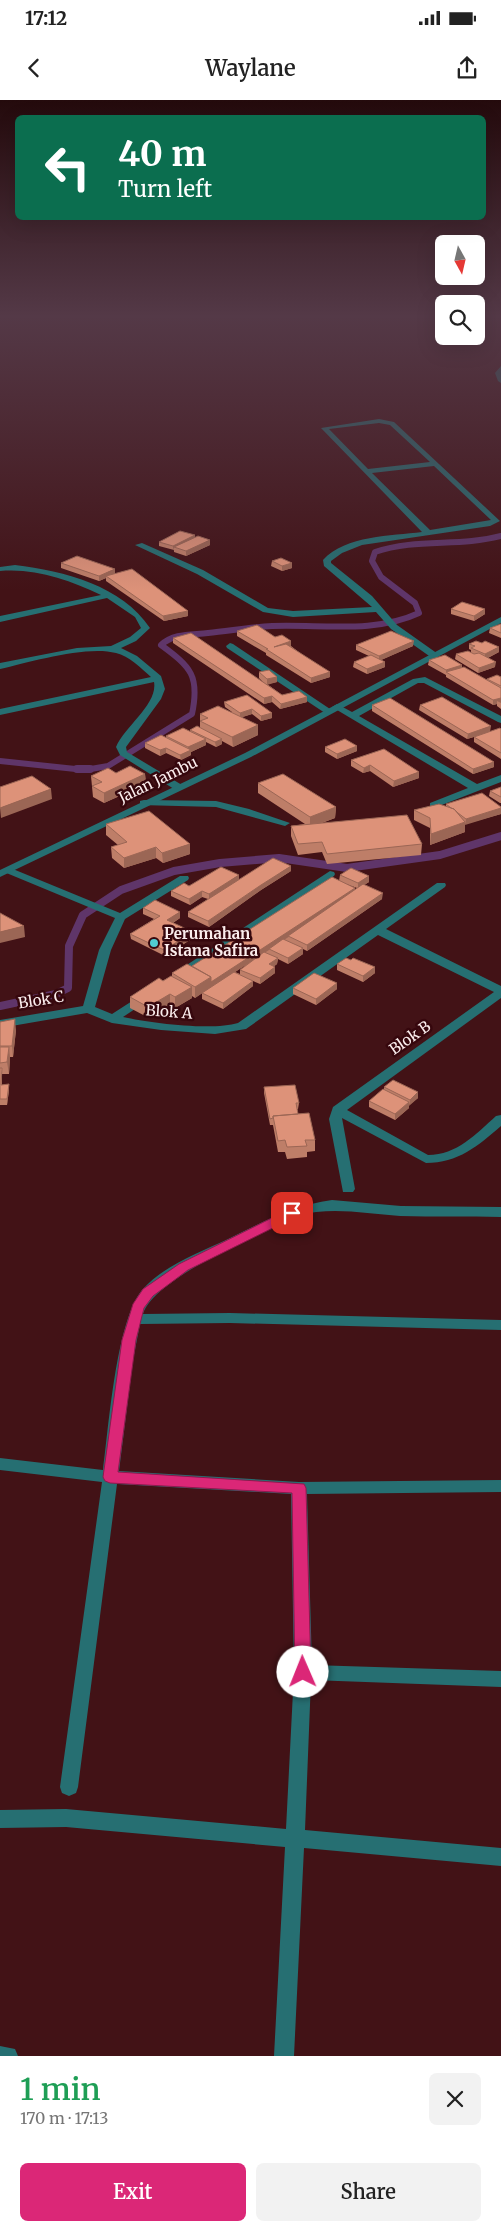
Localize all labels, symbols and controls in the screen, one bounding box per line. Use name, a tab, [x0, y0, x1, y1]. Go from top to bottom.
text: 17:12	[25, 6, 67, 30]
icon: back	[20, 54, 48, 82]
text: Waylane	[205, 54, 296, 82]
icon: share	[453, 54, 481, 82]
text: 40 m	[118, 132, 206, 176]
icon: left	[35, 135, 100, 200]
text: Turn left	[118, 175, 212, 203]
north arrow	[435, 235, 485, 285]
map controls	[435, 235, 485, 345]
button: search	[435, 295, 485, 345]
street label: Jalan Jambu	[114, 752, 201, 807]
place label: Perumahan Istana Safira	[164, 924, 259, 960]
marker: Perumahan Istana Safira	[148, 937, 160, 949]
street label: Blok C	[17, 986, 65, 1012]
street label: Blok A	[145, 1000, 193, 1023]
street label: Blok B	[385, 1017, 434, 1059]
pin	[271, 1192, 313, 1234]
icon: arrive	[278, 1199, 306, 1227]
position arrow	[276, 1645, 328, 1697]
text: 1 min	[20, 2070, 101, 2108]
button: close	[429, 2073, 481, 2125]
text: 170 m · 17:13	[20, 2108, 108, 2128]
button: Exit	[20, 2163, 246, 2221]
button: Share	[256, 2163, 481, 2221]

